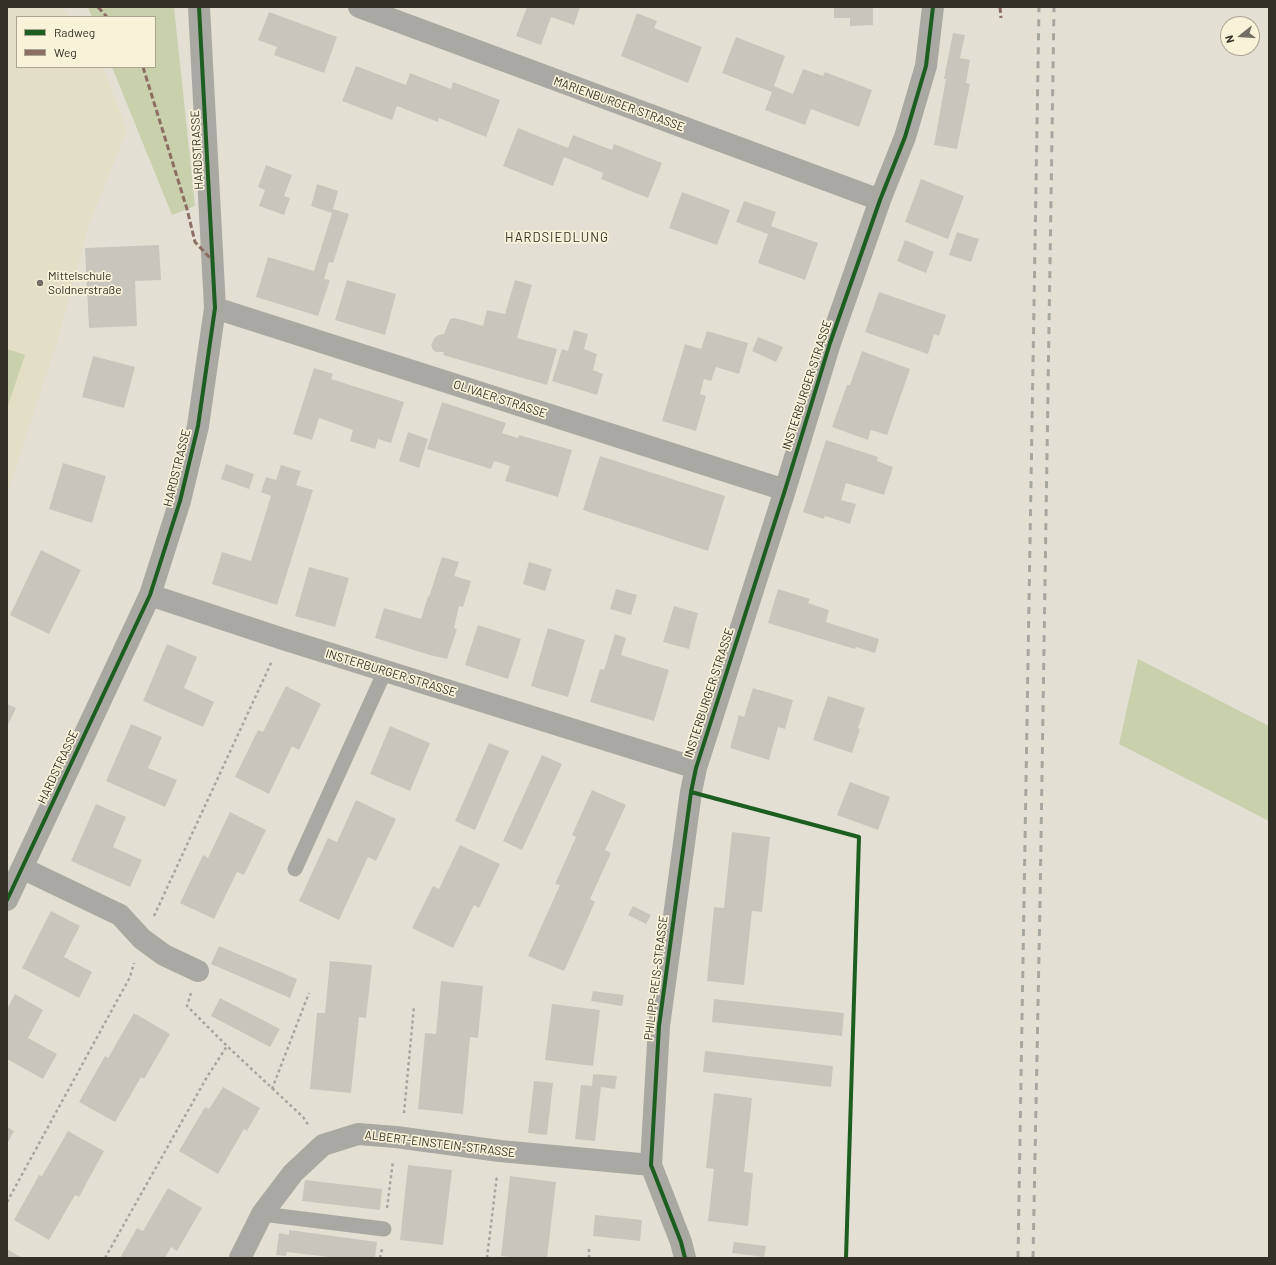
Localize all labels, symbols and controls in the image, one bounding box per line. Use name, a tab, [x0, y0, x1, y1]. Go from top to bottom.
legend	[16, 16, 156, 68]
north arrow	[1220, 16, 1260, 56]
text: Radweg	[54, 25, 95, 39]
text: N	[1222, 34, 1236, 45]
text: Weg	[54, 45, 77, 59]
street label: MARIENBURGER STRASSE	[552, 74, 686, 134]
street label: HARDSTRASSE	[188, 110, 206, 190]
district label: HARDSIEDLUNG	[505, 230, 609, 246]
place label: Mittelschule Soldnerstraße	[48, 269, 122, 297]
marker: Mittelschule Soldnerstraße	[35, 278, 45, 288]
street label: INSTERBURGER STRASSE	[779, 318, 835, 452]
street label: OLIVAER STRASSE	[452, 377, 548, 421]
street label: HARDSTRASSE	[160, 428, 194, 508]
street label: INSTERBURGER STRASSE	[681, 626, 737, 760]
street label: INSTERBURGER STRASSE	[324, 646, 458, 700]
street label: HARDSTRASSE	[35, 728, 81, 806]
street label: PHILIPP-REIS-STRASSE	[641, 915, 671, 1041]
street label: ALBERT-EINSTEIN-STRASSE	[364, 1128, 516, 1160]

